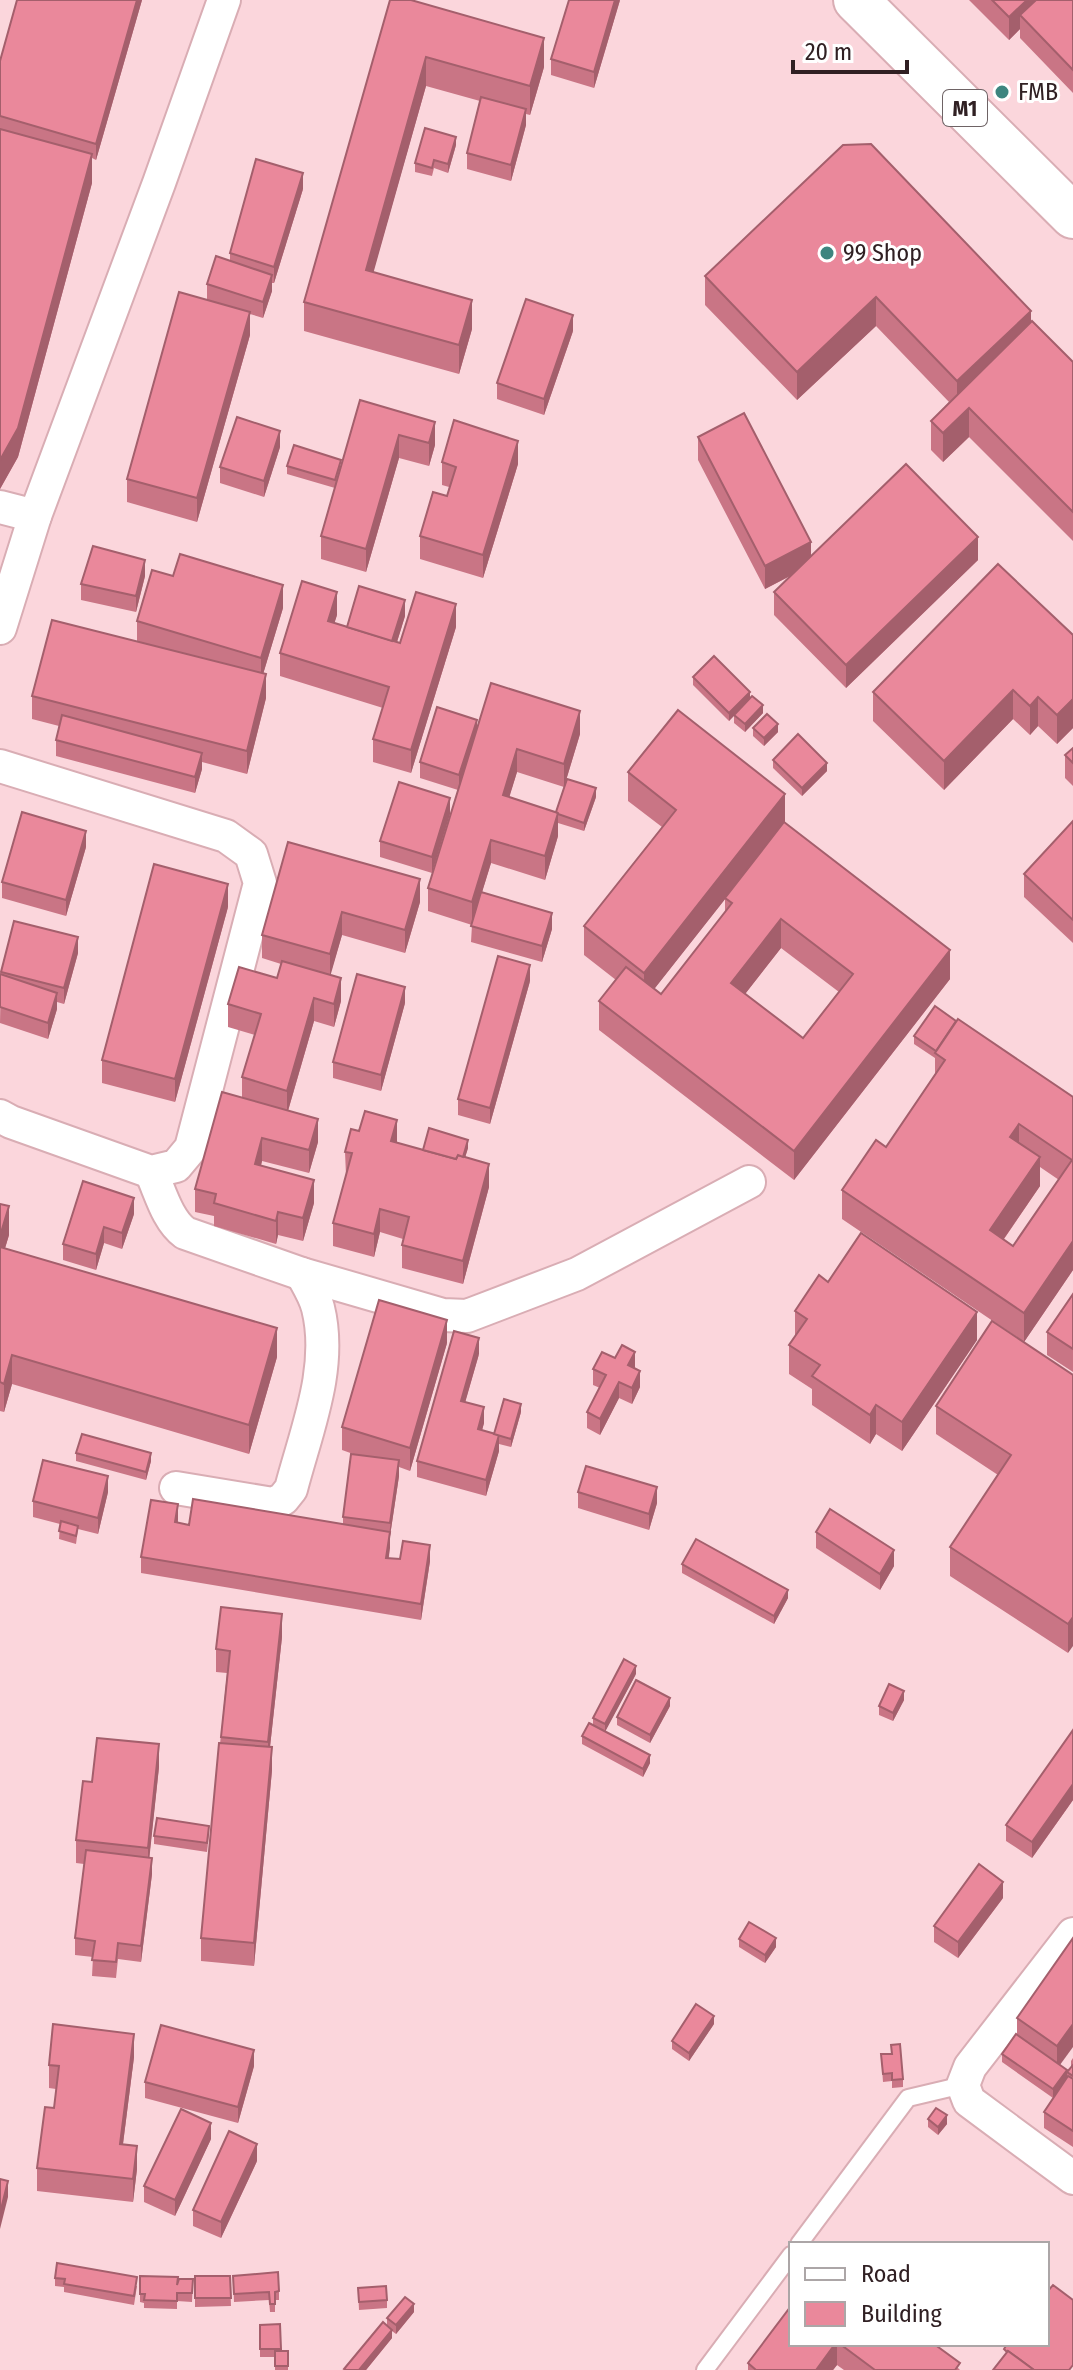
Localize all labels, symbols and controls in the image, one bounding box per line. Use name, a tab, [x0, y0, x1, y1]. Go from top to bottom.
scale bar	[793, 24, 907, 74]
text: 20 m	[805, 38, 852, 66]
place label: FMB	[1018, 78, 1058, 106]
marker: FMB	[993, 83, 1011, 101]
road number: M1	[943, 90, 987, 126]
place label: 99 Shop	[843, 239, 922, 267]
marker: 99 Shop	[818, 244, 836, 262]
legend	[789, 2242, 1049, 2346]
text: Road	[861, 2260, 911, 2288]
text: Building	[861, 2300, 943, 2328]

